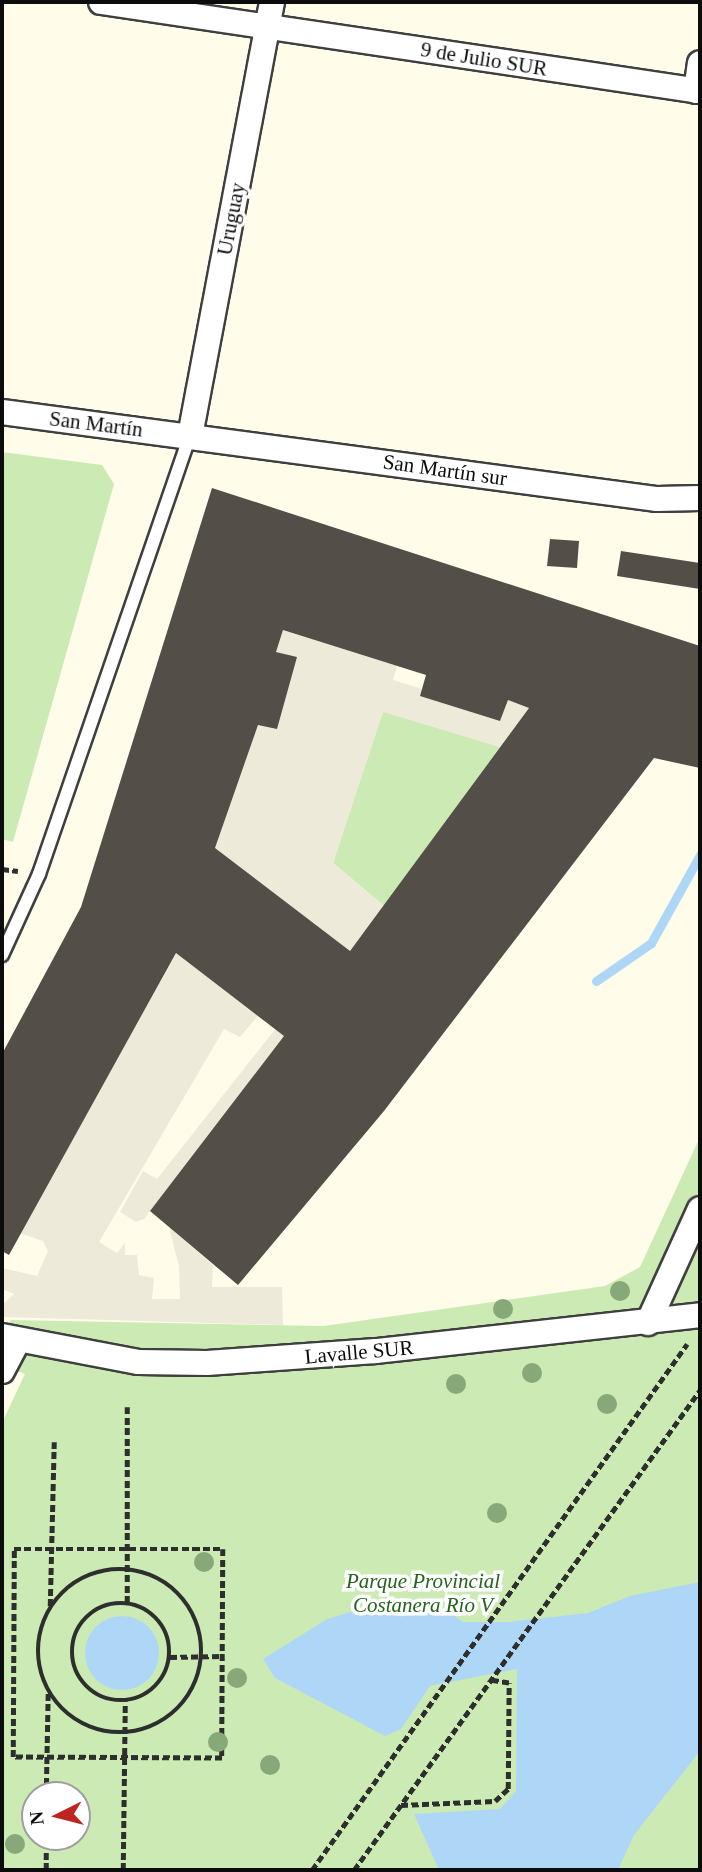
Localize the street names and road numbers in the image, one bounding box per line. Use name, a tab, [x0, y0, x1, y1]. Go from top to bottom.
street label: 9 de Julio SUR	[419, 37, 549, 81]
street label: Uruguay	[212, 181, 250, 257]
street label: San Martín	[48, 406, 144, 442]
street label: San Martín sur	[381, 449, 509, 491]
street label: Lavalle SUR	[304, 1335, 414, 1369]

